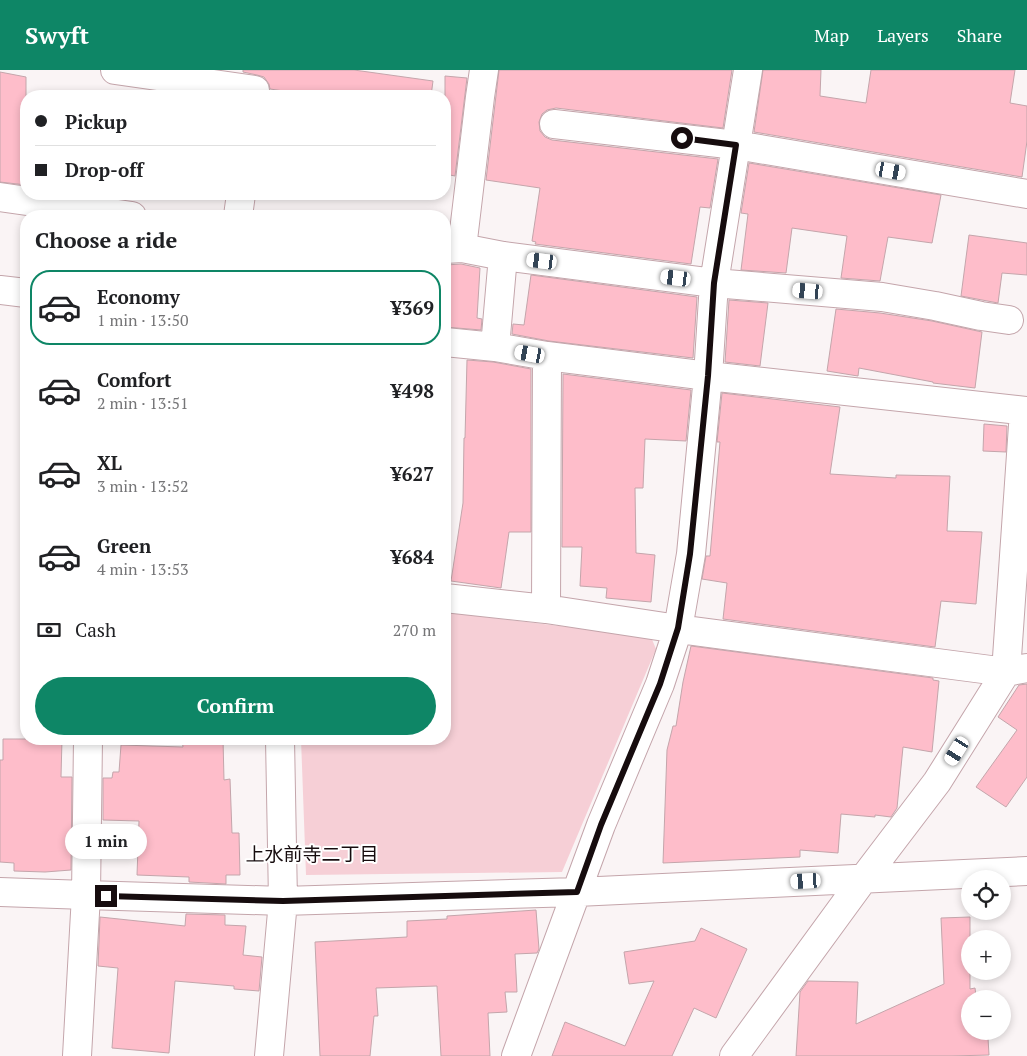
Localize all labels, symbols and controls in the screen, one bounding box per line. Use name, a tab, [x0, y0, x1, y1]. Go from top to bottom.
text: Swyft	[25, 19, 89, 51]
text: Map	[814, 23, 849, 47]
text: Layers	[877, 23, 929, 47]
text: Share	[957, 23, 1002, 47]
text: Pickup	[65, 109, 127, 134]
route start	[671, 127, 693, 149]
text: Drop-off	[65, 157, 143, 182]
car	[874, 161, 907, 181]
text: Choose a ride	[35, 225, 177, 254]
car	[526, 252, 557, 270]
car	[660, 269, 691, 287]
car	[792, 282, 823, 300]
text: Economy	[97, 284, 180, 309]
icon: car	[37, 285, 82, 330]
text: ¥369	[391, 295, 434, 320]
text: 1 min · 13:50	[97, 309, 189, 331]
car	[513, 344, 546, 364]
text: Comfort	[97, 367, 172, 392]
icon: car	[37, 368, 82, 413]
text: ¥498	[391, 378, 434, 403]
text: 2 min · 13:51	[97, 392, 189, 414]
text: XL	[97, 450, 122, 475]
icon: car	[37, 451, 82, 496]
text: ¥627	[391, 461, 434, 486]
text: 3 min · 13:52	[97, 475, 189, 497]
text: Green	[97, 533, 151, 558]
icon: car	[37, 534, 82, 579]
text: ¥684	[391, 544, 434, 569]
text: 4 min · 13:53	[97, 558, 189, 580]
icon: cash	[35, 616, 63, 644]
text: Cash	[75, 617, 116, 642]
text: 270 m	[393, 619, 436, 641]
button: Confirm	[35, 677, 436, 735]
car	[942, 734, 971, 768]
callout: 1 min	[65, 824, 147, 858]
text: 1 min	[84, 830, 128, 852]
district label: 上水前寺二丁目	[245, 841, 379, 866]
map controls	[961, 870, 1011, 1040]
button: locate	[961, 870, 1011, 920]
car	[790, 873, 821, 889]
route end	[95, 885, 117, 907]
button: +	[961, 930, 1011, 980]
button: −	[961, 990, 1011, 1040]

